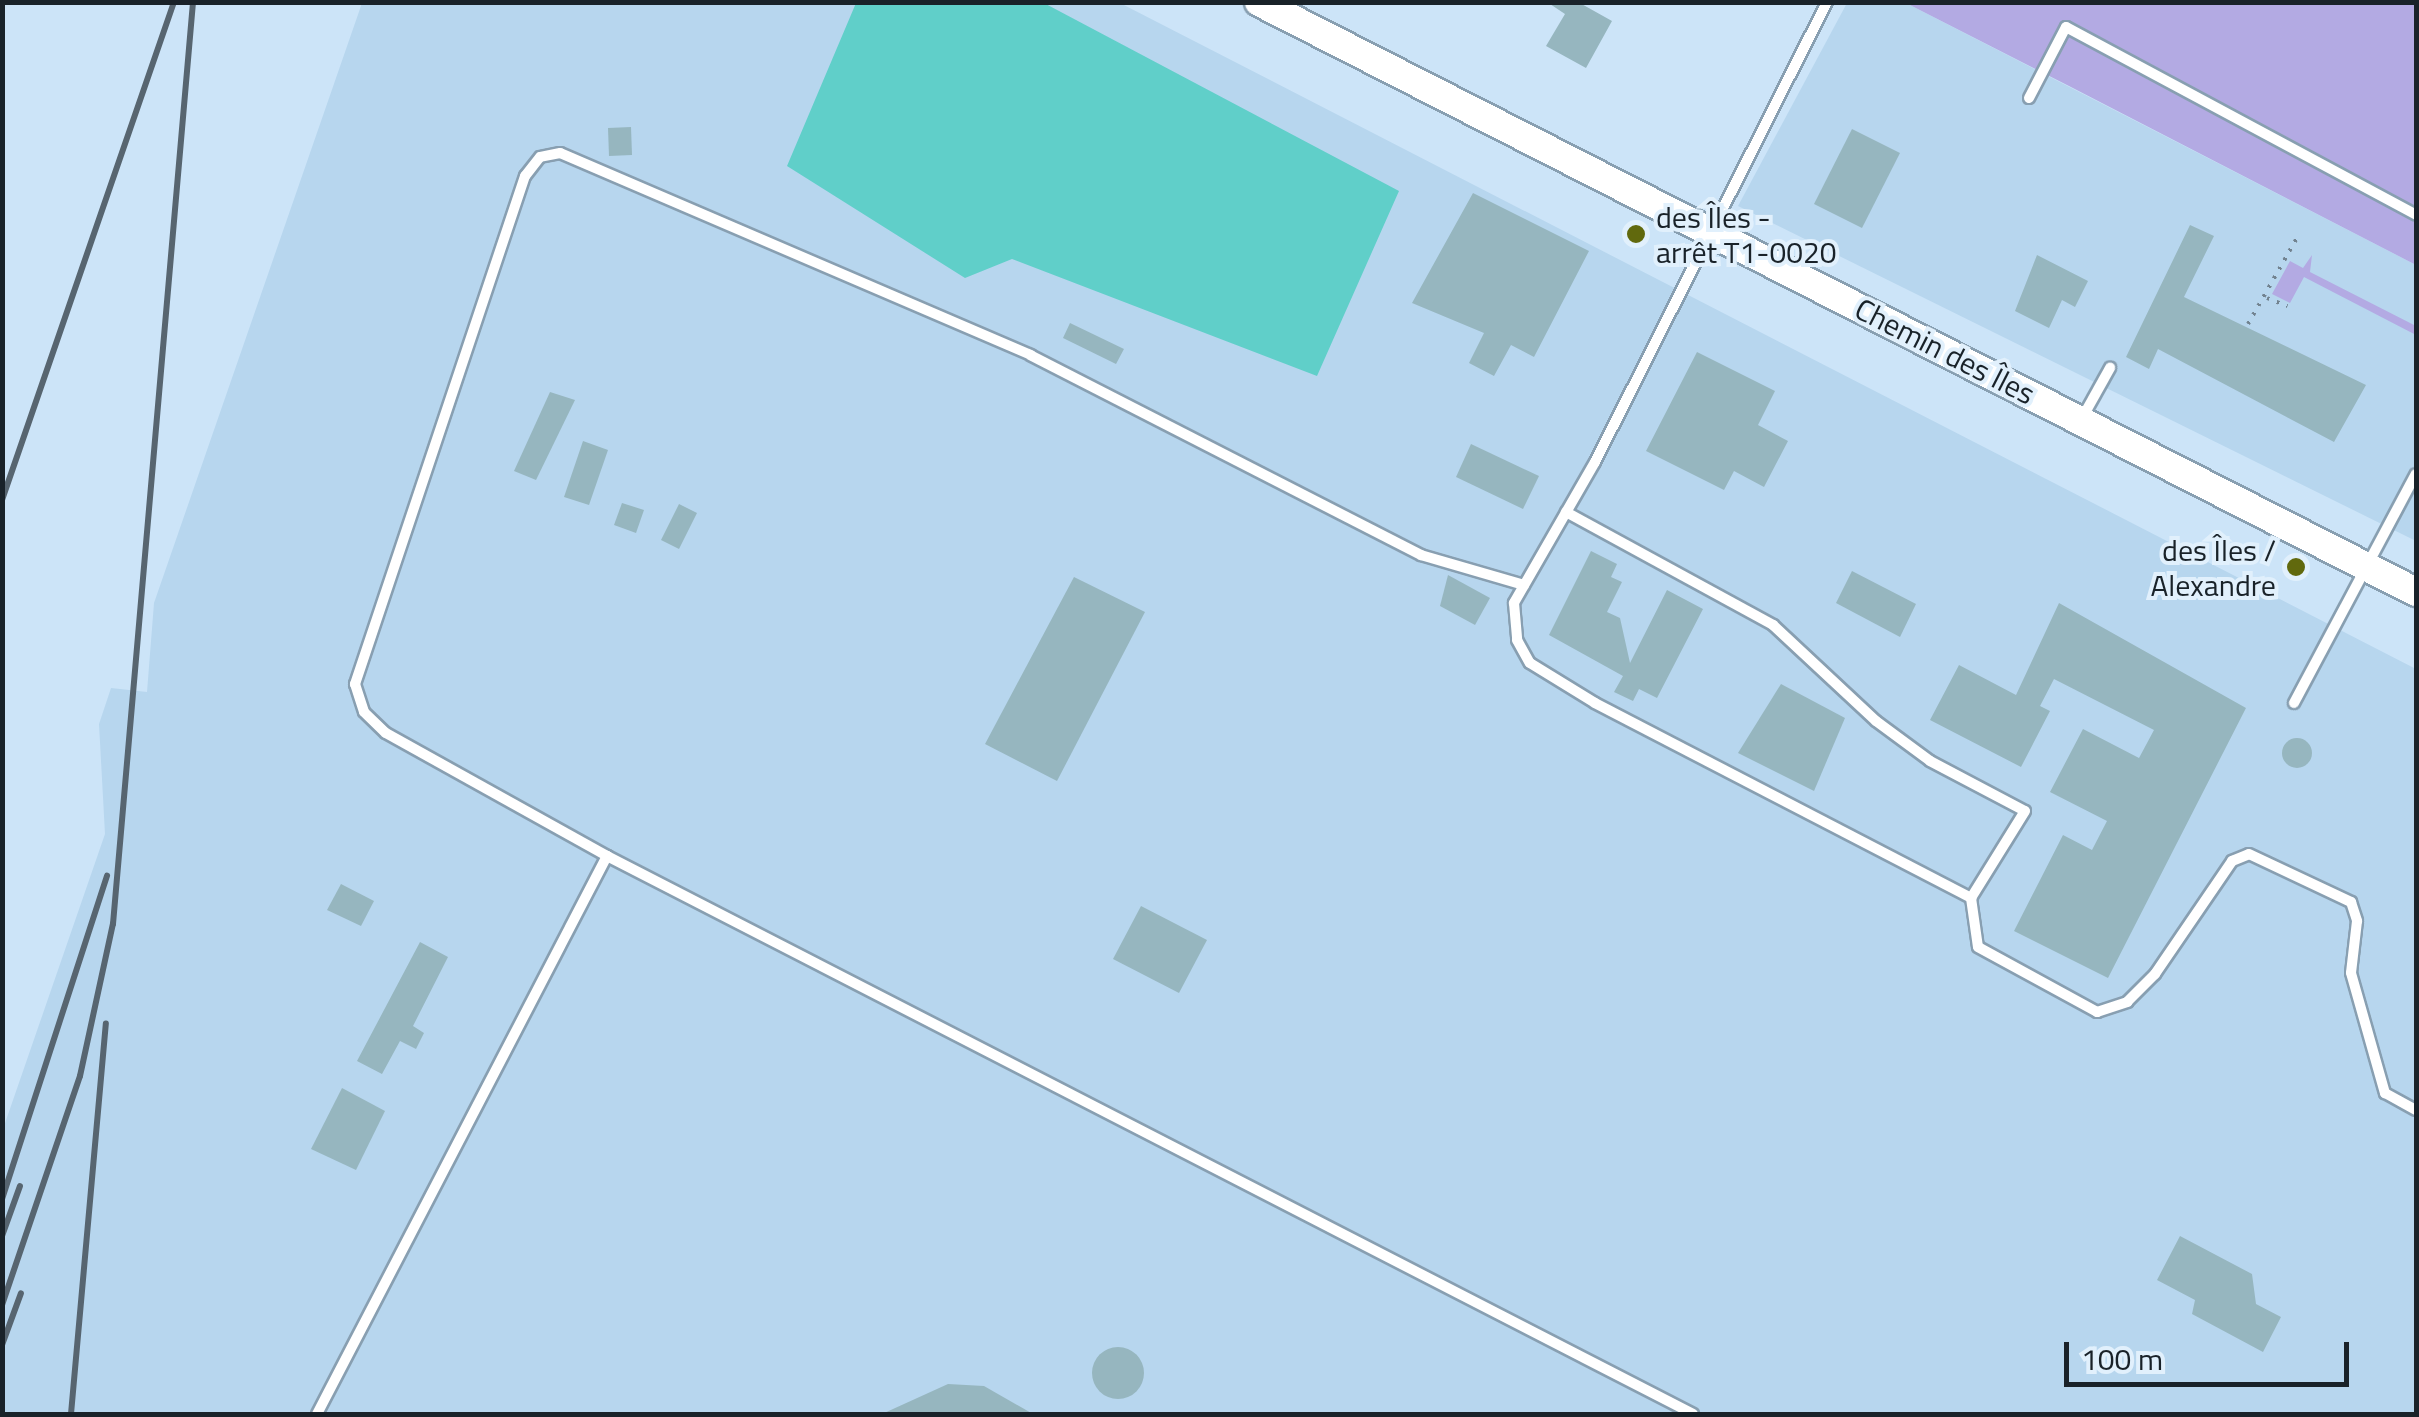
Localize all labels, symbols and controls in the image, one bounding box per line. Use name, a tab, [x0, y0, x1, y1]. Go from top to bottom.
place label: des Îles - arrêt T1-0020	[1656, 199, 1837, 270]
marker: des Îles - arrêt T1-0020	[1625, 223, 1647, 245]
street label: Chemin des Îles	[1849, 290, 2041, 412]
place label: des Îles / Alexandre	[2150, 532, 2276, 602]
marker: des Îles / Alexandre	[2285, 556, 2307, 578]
scale bar	[2069, 1322, 2354, 1384]
text: 100 m	[2081, 1336, 2163, 1382]

